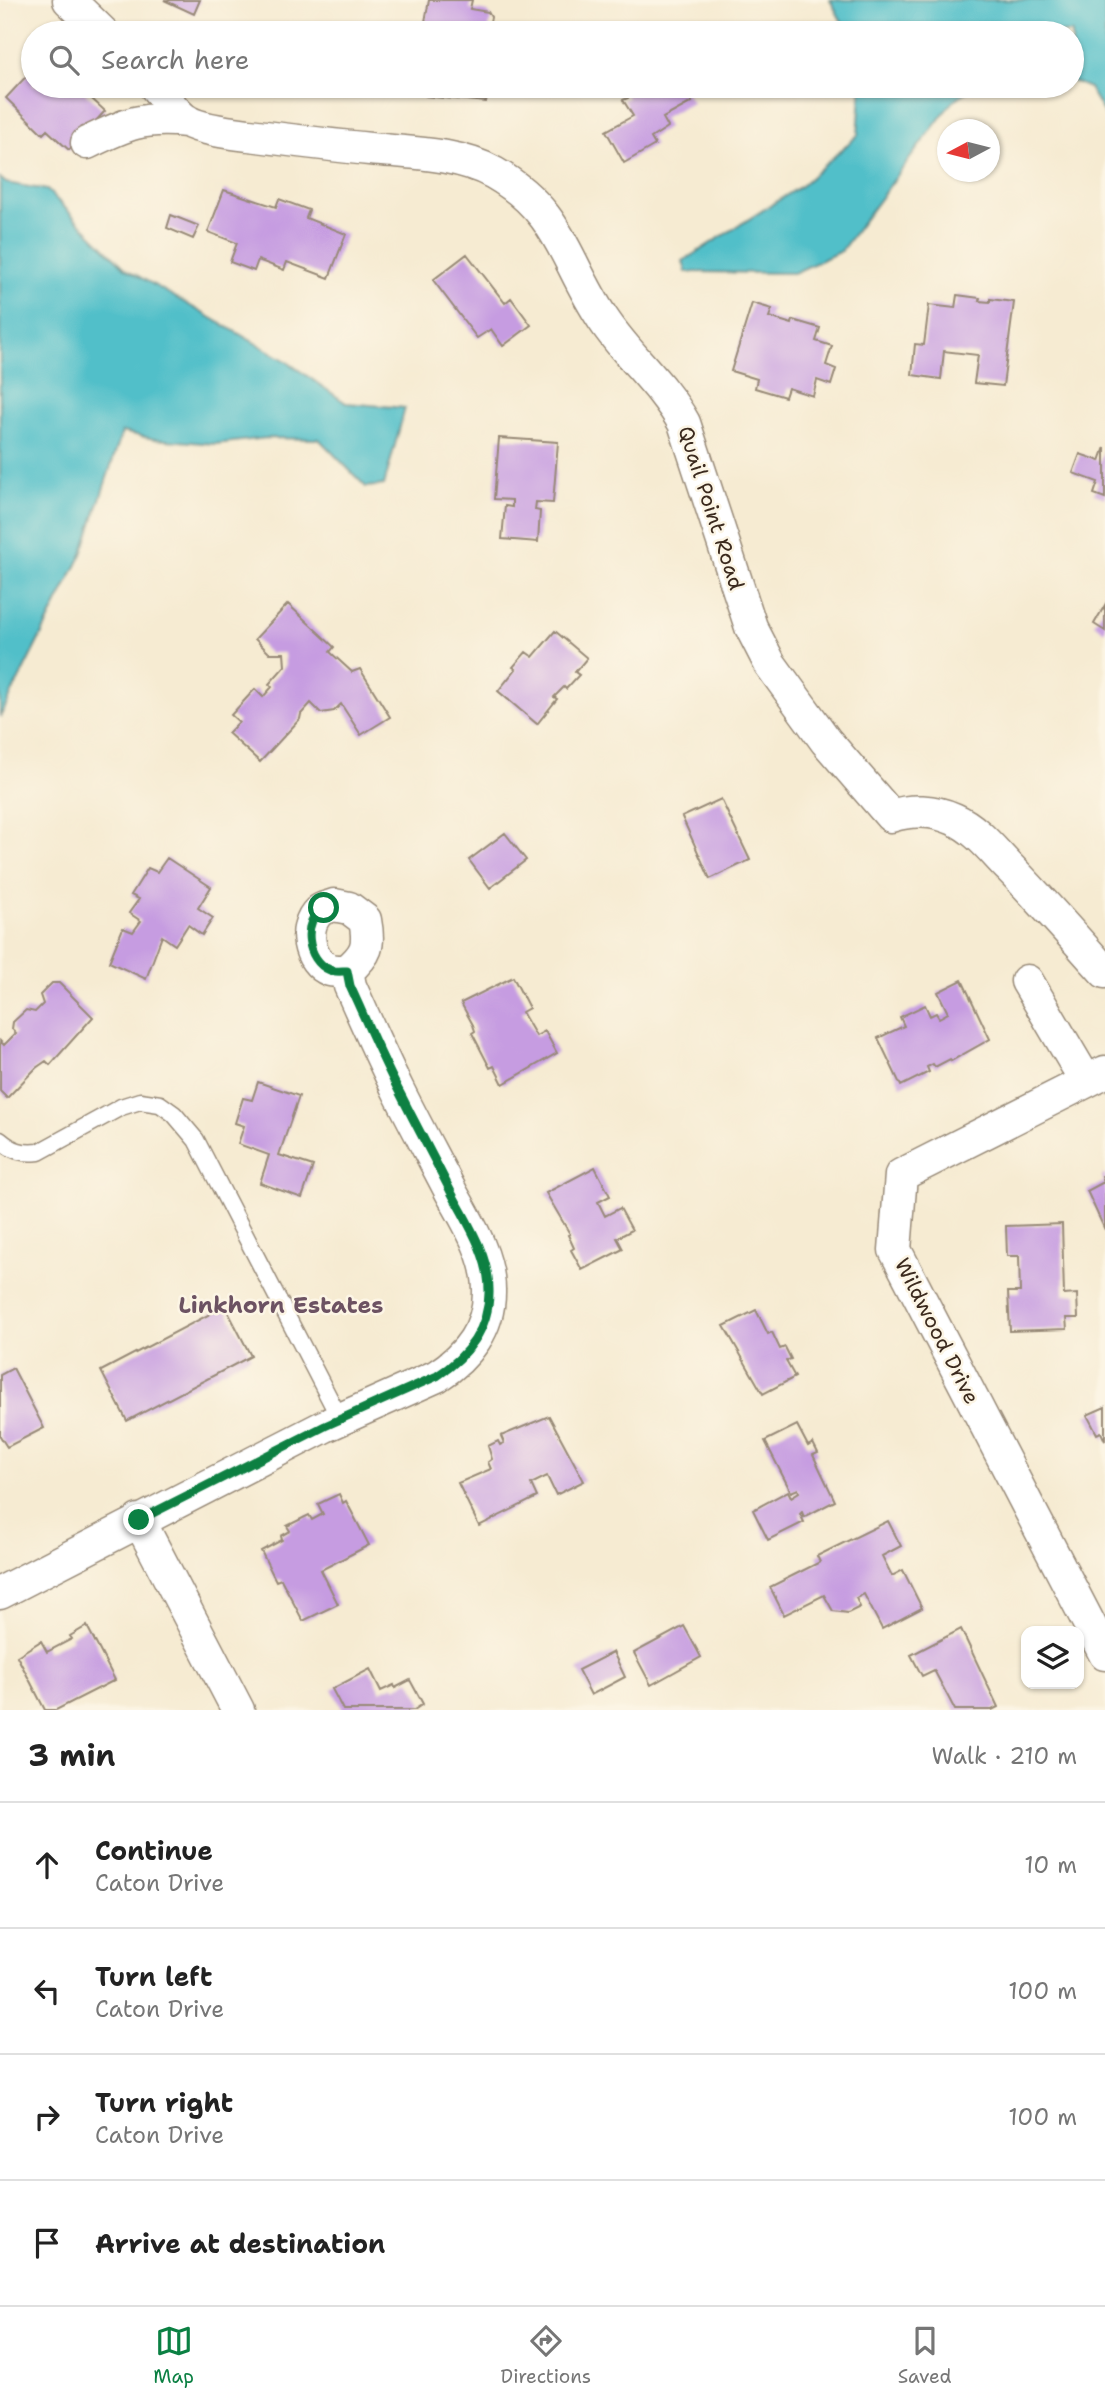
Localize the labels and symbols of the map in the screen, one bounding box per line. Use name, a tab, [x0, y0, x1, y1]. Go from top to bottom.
north arrow	[937, 119, 1000, 182]
street label: Quail Point Road	[671, 422, 751, 594]
route start	[308, 892, 339, 923]
street label: Wildwood Drive	[888, 1253, 986, 1409]
district label: Linkhorn Estates	[179, 1290, 383, 1320]
route end	[123, 1504, 154, 1535]

